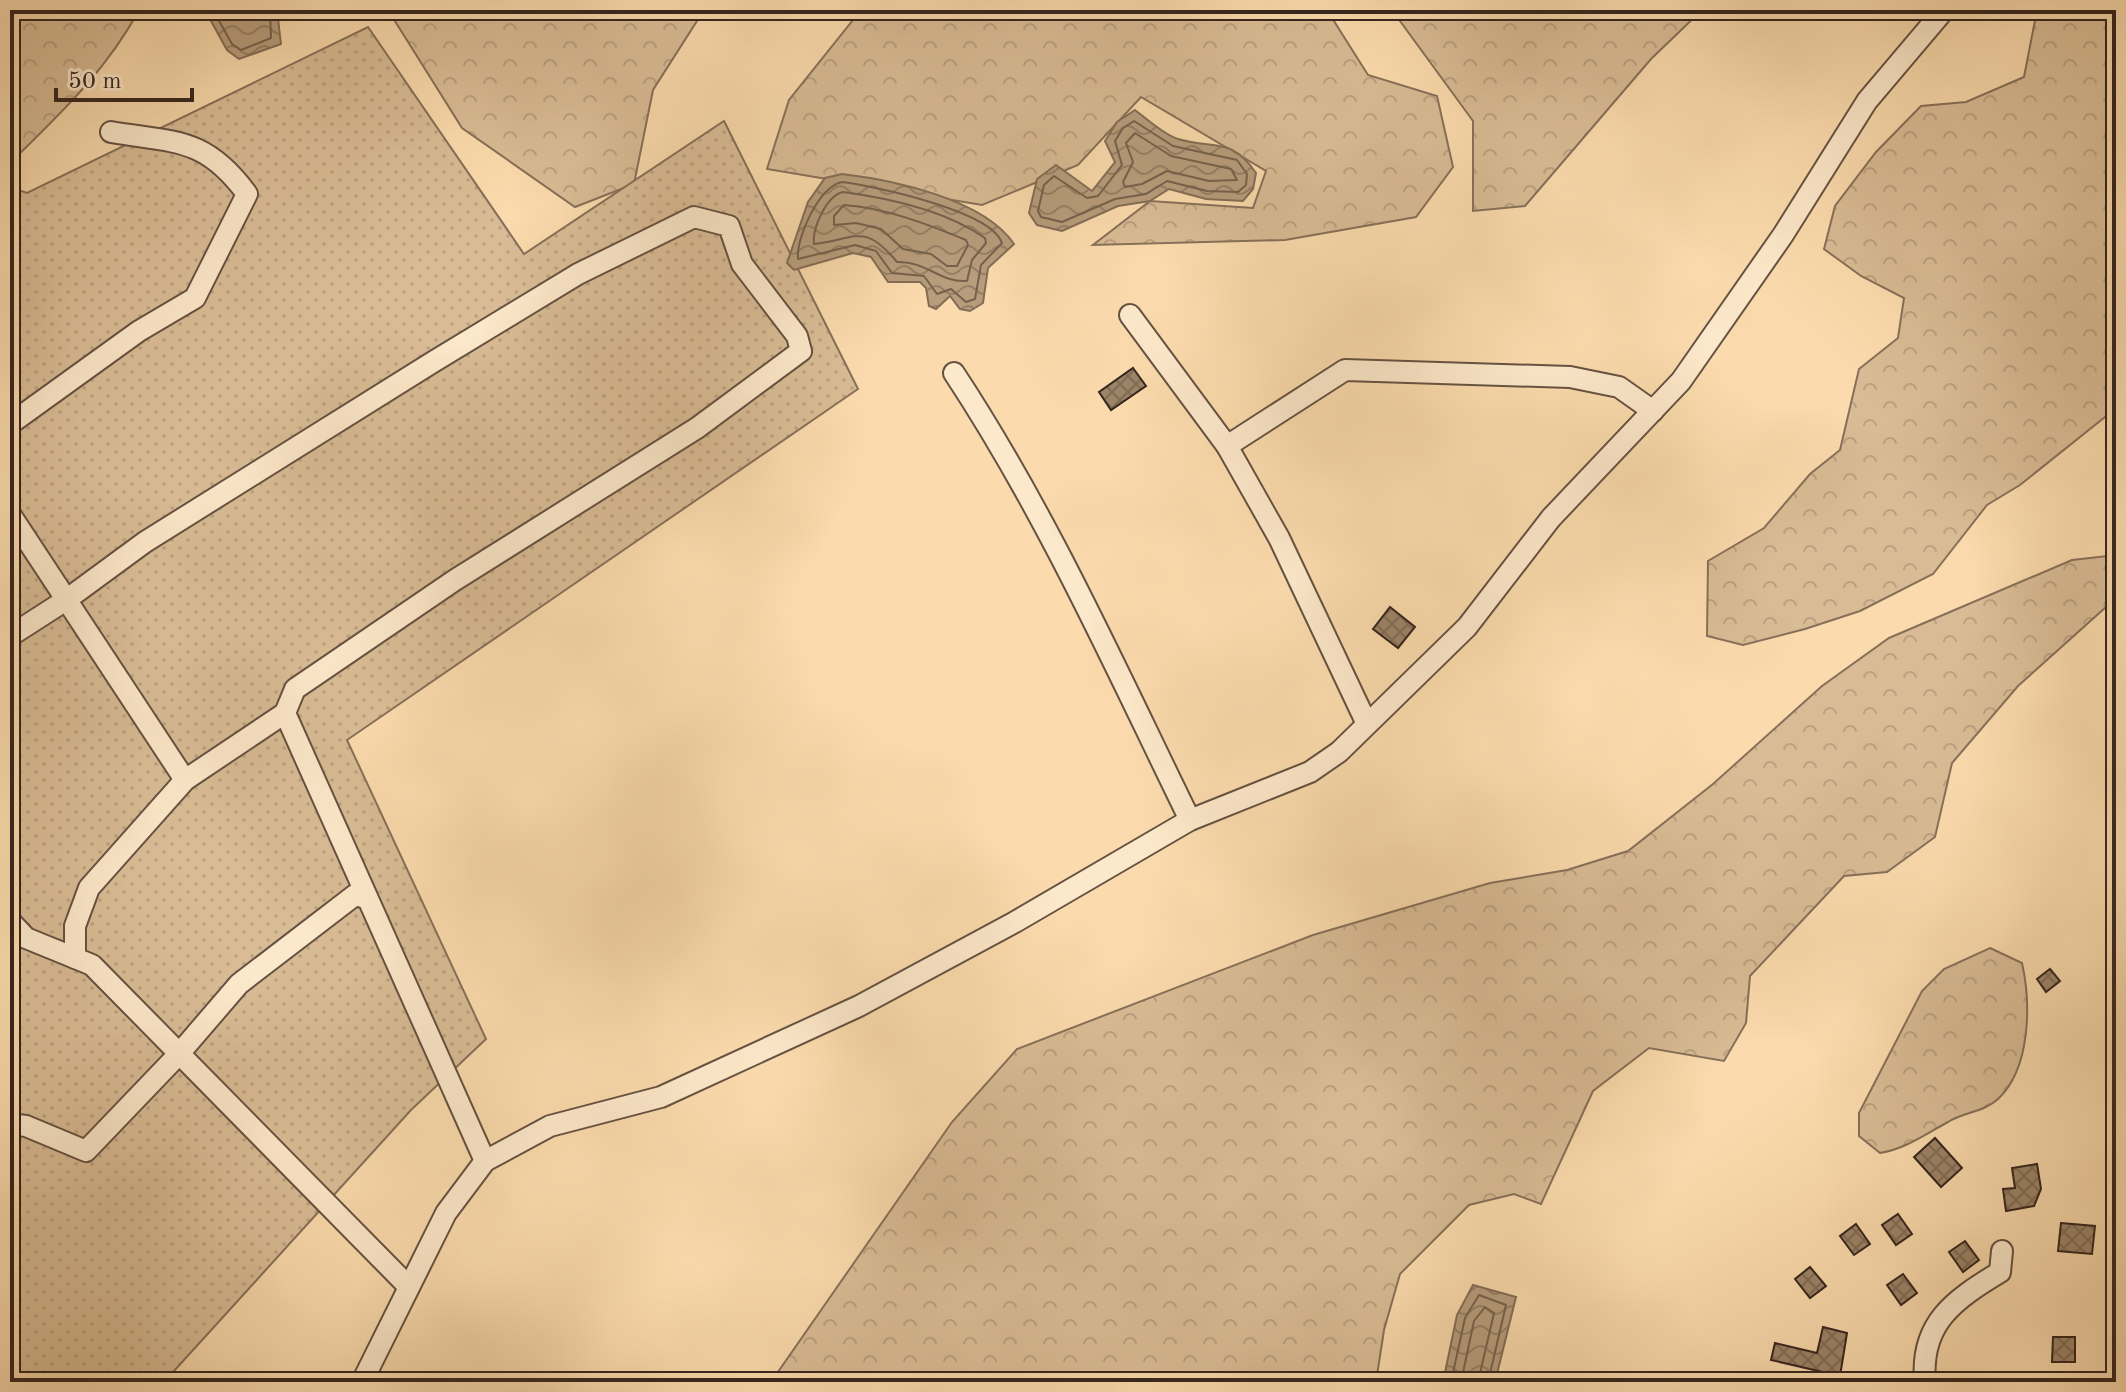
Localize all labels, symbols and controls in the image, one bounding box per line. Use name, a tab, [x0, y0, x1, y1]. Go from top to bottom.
scale bar	[56, 52, 192, 102]
text: 50 m	[68, 70, 122, 94]

